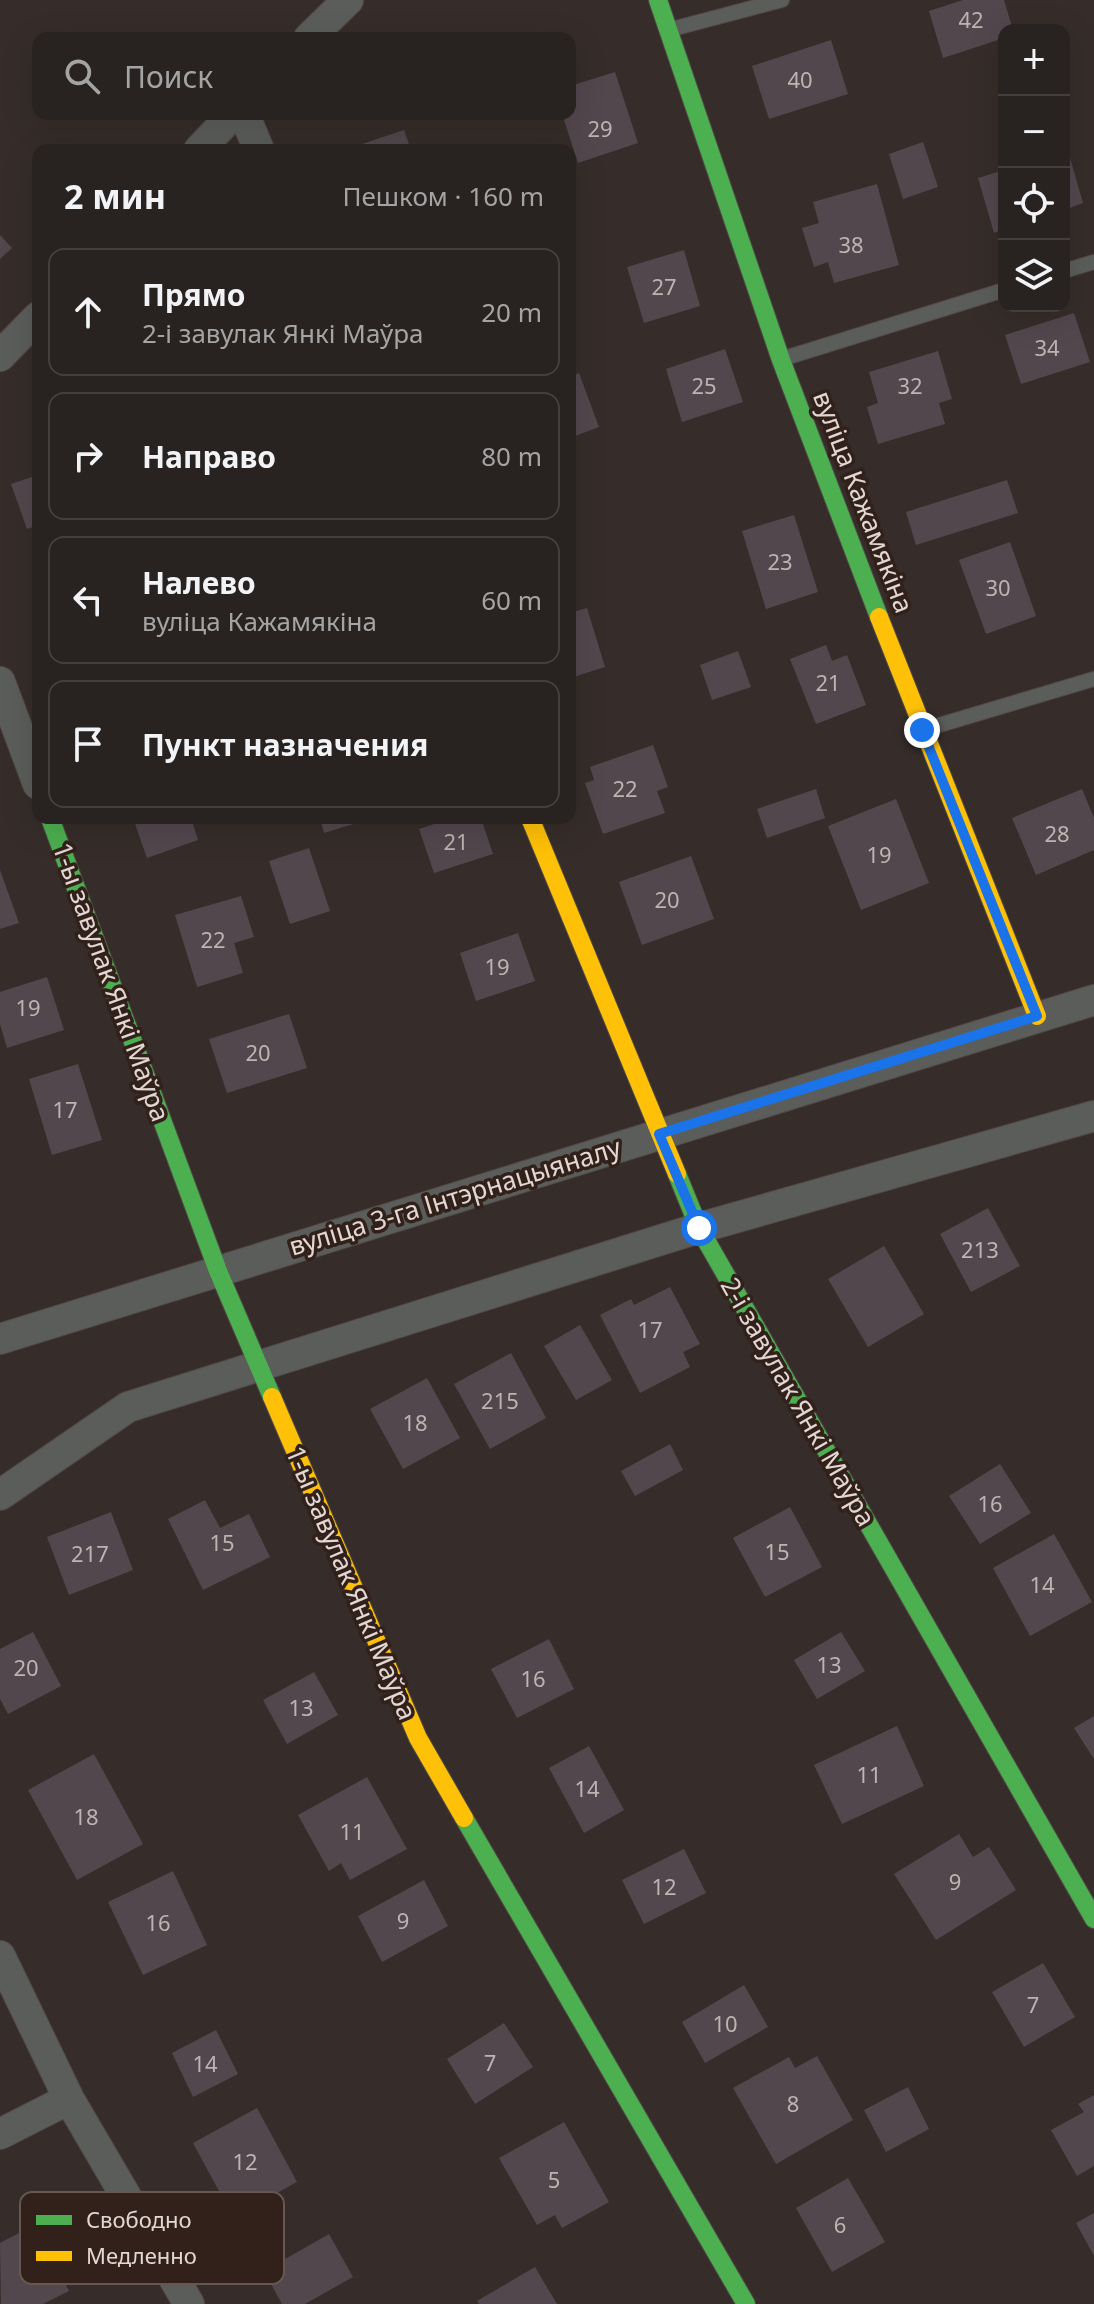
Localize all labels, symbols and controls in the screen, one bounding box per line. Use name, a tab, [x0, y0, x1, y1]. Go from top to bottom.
house number: 42	[958, 4, 984, 34]
map controls	[998, 24, 1070, 312]
button: +	[998, 24, 1070, 96]
search box	[32, 32, 576, 120]
icon: search	[60, 54, 104, 98]
text: Поиск	[124, 56, 213, 97]
house number: 40	[787, 64, 813, 94]
button: −	[998, 96, 1070, 168]
house number: 29	[587, 113, 613, 143]
button: locate	[998, 168, 1070, 240]
text: 2 мин	[64, 173, 166, 219]
text: Пешком · 160 m	[342, 178, 544, 214]
house number: 38	[838, 229, 864, 259]
button: layers	[998, 240, 1070, 312]
house number: 27	[651, 271, 677, 301]
text: Прямо	[142, 274, 246, 315]
icon: ahead	[66, 290, 110, 334]
text: 20 m	[481, 294, 542, 330]
text: 2-і завулак Янкі Маўра	[142, 315, 424, 351]
house number: 34	[1034, 332, 1060, 362]
house number: 25	[691, 370, 717, 400]
house number: 32	[897, 370, 923, 400]
street label: вуліца Кажамякіна	[805, 386, 923, 618]
icon: right	[66, 434, 110, 478]
text: Направо	[142, 436, 276, 477]
text: 80 m	[481, 438, 542, 474]
house number: 23	[767, 546, 793, 576]
text: Налево	[142, 562, 256, 603]
house number: 30	[985, 572, 1011, 602]
icon: left	[66, 578, 110, 622]
text: 60 m	[481, 582, 542, 618]
text: вуліца Кажамякіна	[142, 603, 377, 639]
house number: 21	[815, 667, 841, 697]
route end	[904, 712, 940, 748]
icon: arrive	[66, 722, 110, 766]
text: Пункт назначения	[142, 724, 428, 765]
house number: 22	[612, 773, 638, 803]
house number: 28	[1044, 818, 1070, 848]
house number: 21	[443, 826, 469, 856]
street label: 1-ы завулак Янкі Маўра	[45, 837, 179, 1126]
house number: 19	[866, 839, 892, 869]
house number: 20	[654, 884, 680, 914]
house number: 22	[200, 924, 226, 954]
house number: 19	[484, 951, 510, 981]
house number: 19	[15, 992, 41, 1022]
house number: 20	[245, 1037, 271, 1067]
house number: 17	[52, 1094, 78, 1124]
street label: вуліца 3-га Інтэрнацыяналу	[284, 1128, 626, 1264]
route start	[681, 1210, 717, 1246]
house number: 213	[961, 1234, 999, 1264]
street label: 2-і завулак Янкі Маўра	[713, 1271, 885, 1532]
house number: 17	[637, 1314, 663, 1344]
house number: 215	[481, 1385, 519, 1415]
house number: 18	[402, 1407, 428, 1437]
street label: 1-ы завулак Янкі Маўра	[278, 1440, 426, 1725]
house number: 16	[977, 1488, 1003, 1518]
house number: 15	[209, 1527, 235, 1557]
house number: 15	[764, 1536, 790, 1566]
house number: 217	[71, 1538, 109, 1568]
house number: 14	[1029, 1569, 1055, 1599]
house number: 13	[816, 1649, 842, 1679]
house number: 20	[13, 1652, 39, 1682]
house number: 16	[520, 1663, 546, 1693]
house number: 13	[288, 1692, 314, 1722]
house number: 11	[856, 1759, 882, 1789]
house number: 14	[574, 1773, 600, 1803]
house number: 18	[73, 1801, 99, 1831]
house number: 11	[339, 1816, 365, 1846]
house number: 9	[949, 1866, 961, 1896]
house number: 12	[651, 1871, 677, 1901]
house number: 9	[397, 1905, 409, 1935]
house number: 16	[145, 1907, 171, 1937]
house number: 7	[1027, 1989, 1039, 2019]
house number: 10	[712, 2008, 738, 2038]
house number: 7	[484, 2047, 496, 2077]
house number: 14	[192, 2048, 218, 2078]
house number: 8	[787, 2088, 799, 2118]
house number: 12	[232, 2146, 258, 2176]
house number: 5	[548, 2164, 560, 2194]
legend	[20, 2192, 284, 2284]
text: Свободно	[86, 2204, 191, 2234]
house number: 6	[834, 2209, 846, 2239]
text: Медленно	[86, 2240, 197, 2270]

